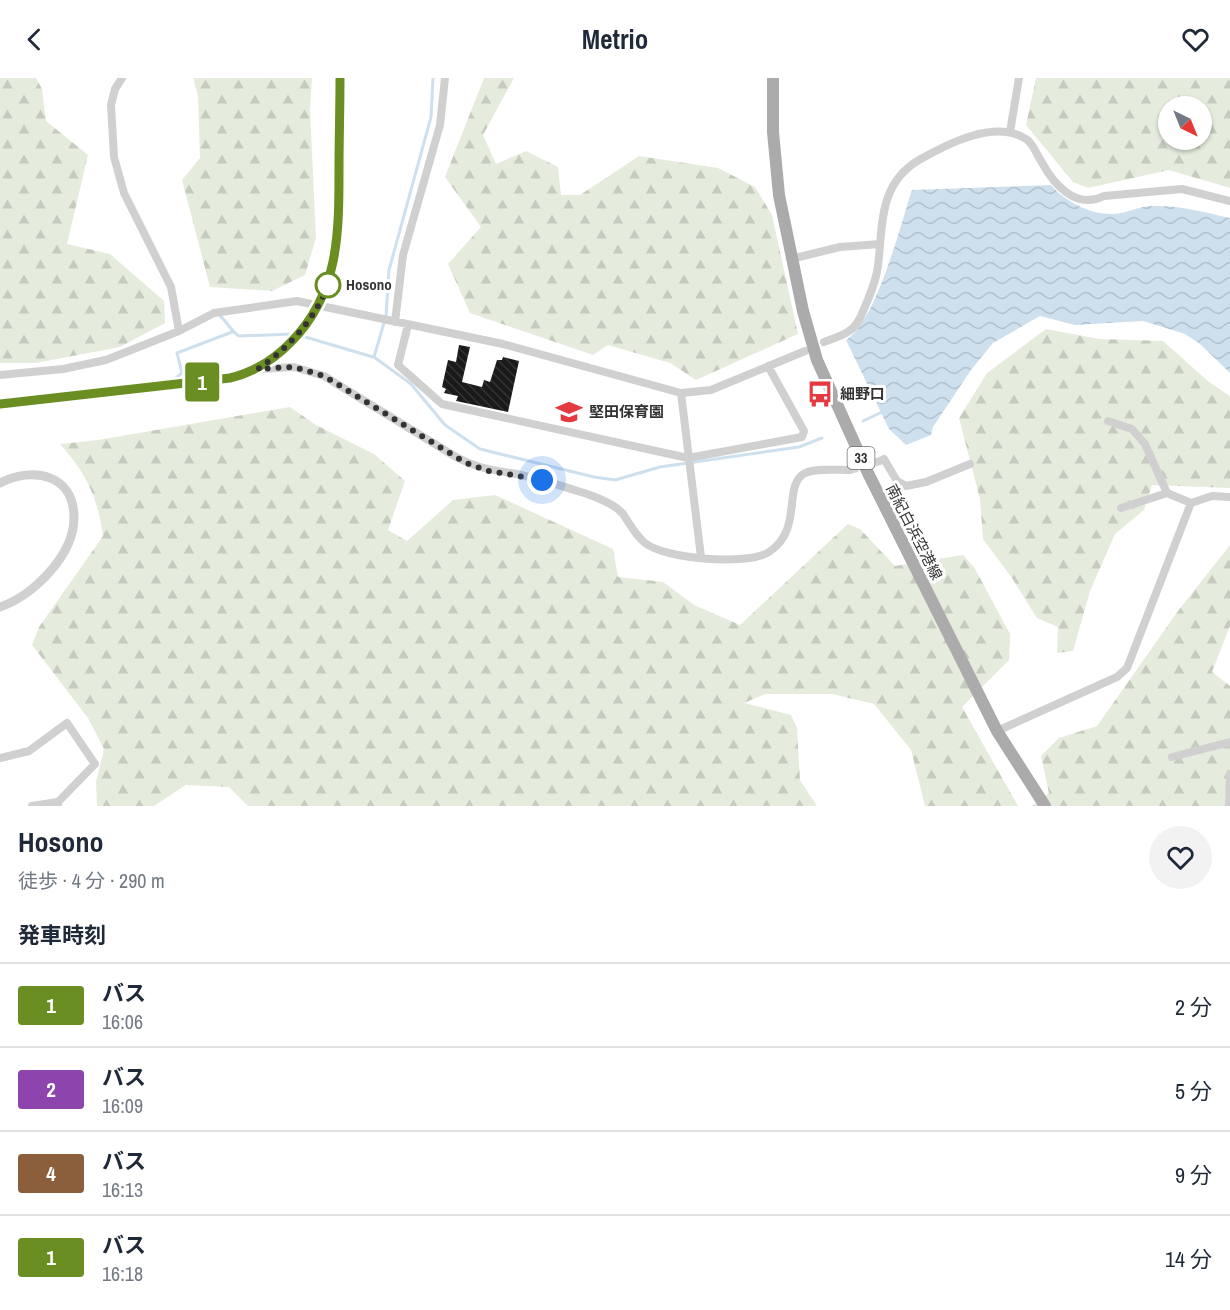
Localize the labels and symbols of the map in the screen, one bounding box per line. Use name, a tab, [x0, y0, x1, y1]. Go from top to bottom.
north arrow	[1158, 96, 1212, 150]
marker: Hosono	[315, 272, 341, 298]
place label: Hosono	[346, 274, 392, 295]
line badge: 1	[182, 362, 222, 402]
bus stop icon: 細野口	[805, 379, 835, 409]
place label: 細野口	[840, 383, 885, 404]
school or university icon: 堅田保育園	[554, 397, 584, 427]
place label: 堅田保育園	[589, 401, 664, 422]
road number: 33	[848, 447, 874, 469]
your location	[527, 465, 557, 495]
street label: 南紀白浜空港線	[881, 480, 948, 583]

